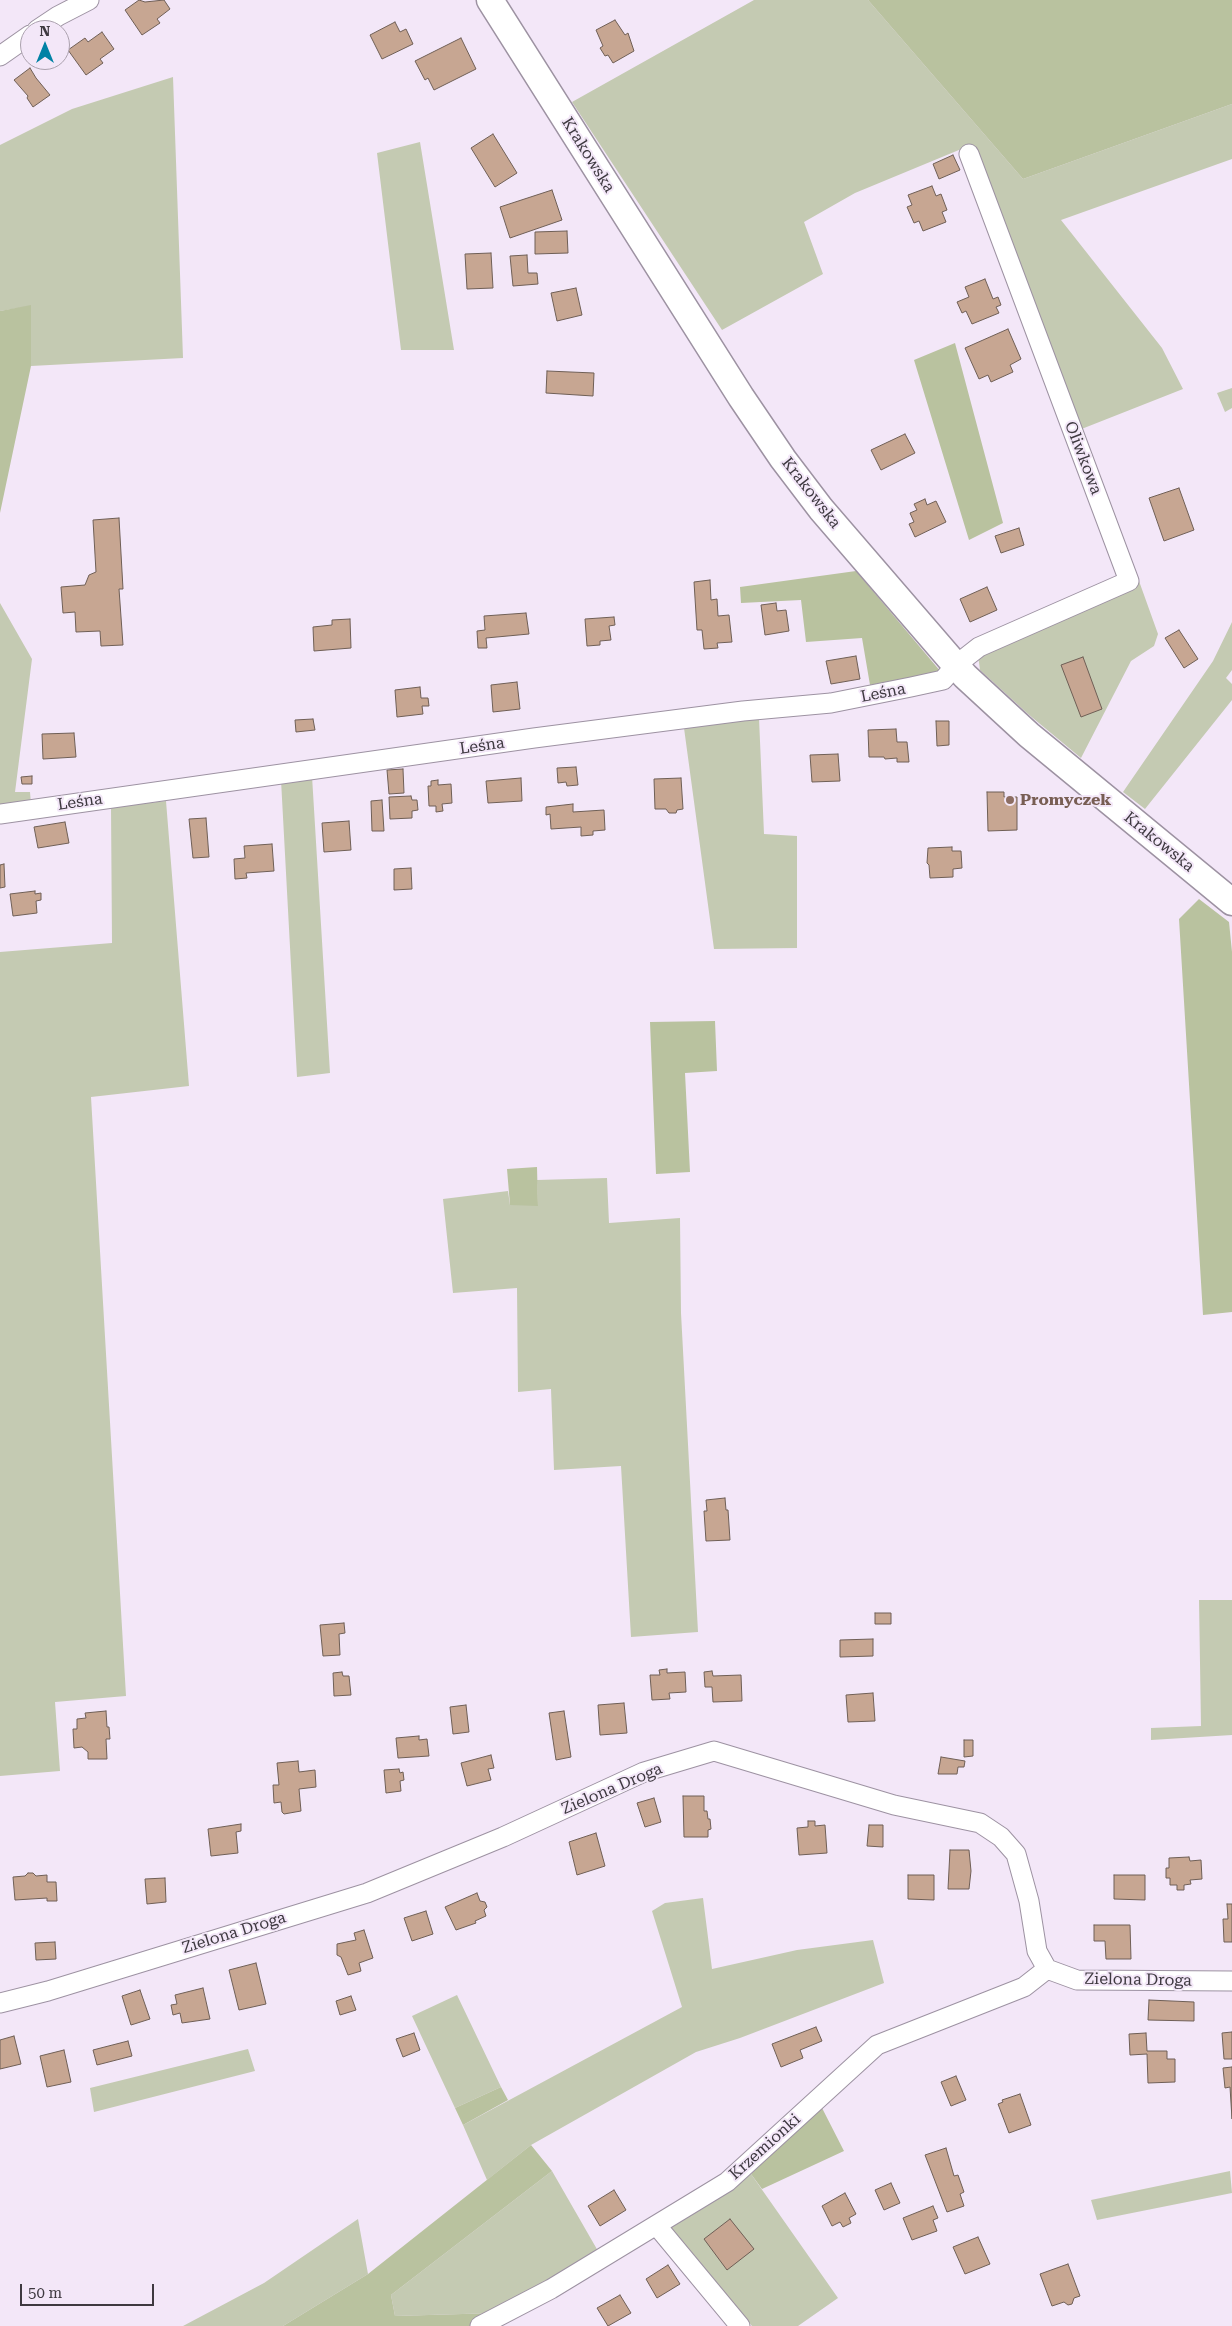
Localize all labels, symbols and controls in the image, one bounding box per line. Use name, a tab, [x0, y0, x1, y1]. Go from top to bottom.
north arrow	[20, 20, 70, 70]
text: N	[40, 23, 50, 39]
street label: Krakowska	[557, 114, 619, 196]
street label: Oliwkowa	[1060, 419, 1106, 497]
street label: Krakowska	[777, 454, 845, 532]
street label: Leśna	[859, 679, 907, 707]
street label: Leśna	[458, 733, 506, 759]
street label: Leśna	[56, 789, 104, 815]
place label: Promyczek	[1020, 790, 1111, 810]
marker: Promyczek	[1004, 794, 1016, 806]
street label: Krakowska	[1120, 808, 1198, 876]
street label: Zielona Droga	[559, 1759, 665, 1819]
street label: Zielona Droga	[180, 1908, 288, 1958]
street label: Zielona Droga	[1084, 1969, 1192, 1991]
street label: Krzemionki	[725, 2110, 805, 2184]
scale bar	[22, 2274, 156, 2306]
text: 50 m	[28, 2284, 62, 2302]

